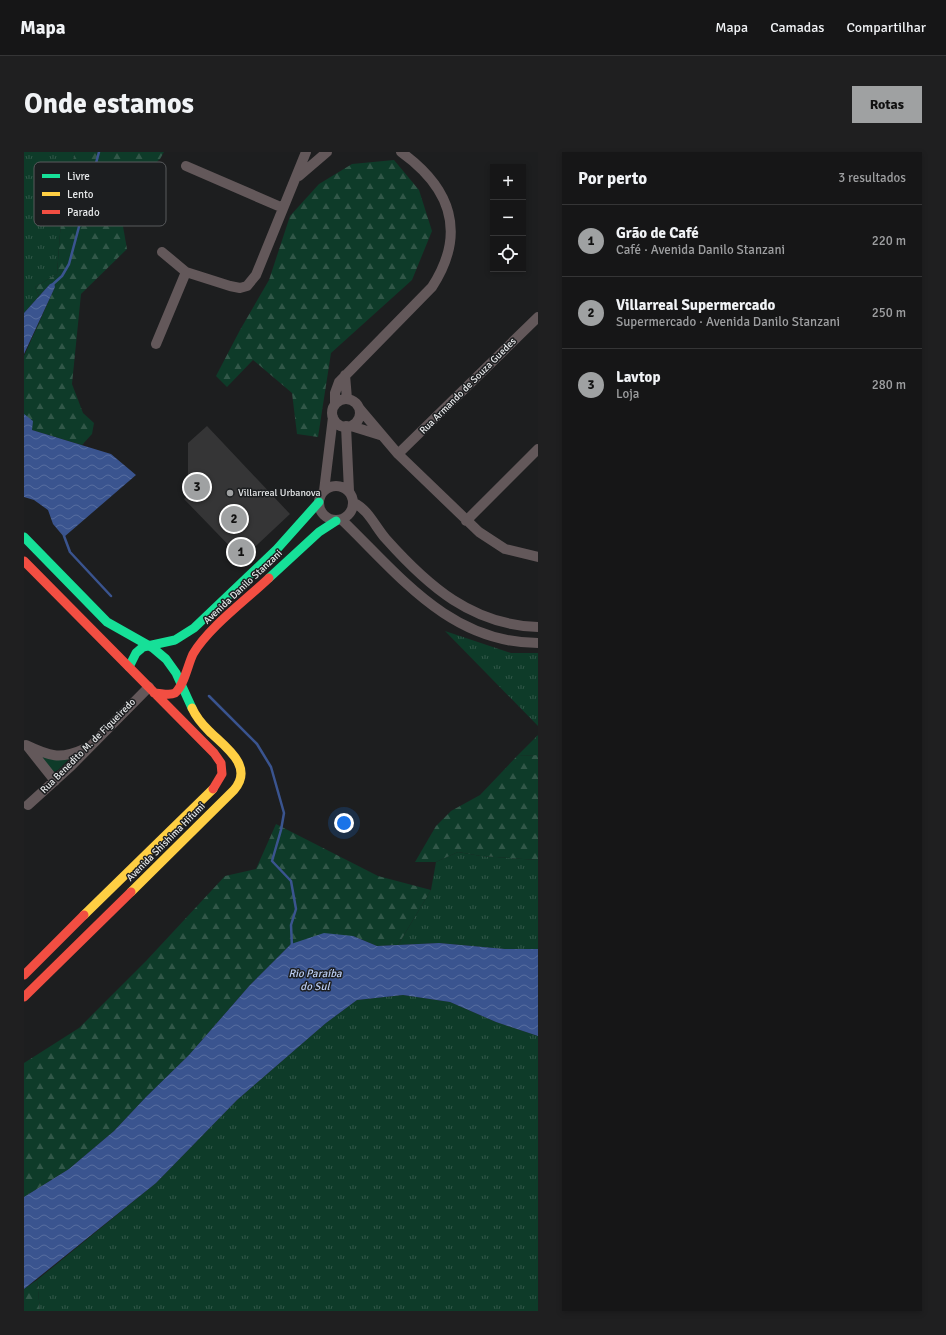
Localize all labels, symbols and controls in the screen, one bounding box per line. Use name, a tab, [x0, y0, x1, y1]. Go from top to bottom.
text: Mapa	[20, 16, 66, 40]
text: Mapa	[715, 19, 748, 36]
text: Camadas	[770, 19, 824, 36]
text: Compartilhar	[846, 19, 926, 36]
button: Rotas	[852, 86, 922, 123]
text: Onde estamos	[24, 87, 194, 121]
legend	[34, 162, 166, 226]
map controls	[490, 164, 526, 272]
button: +	[490, 164, 526, 200]
text: Por perto	[578, 168, 647, 189]
text: Livre	[67, 170, 90, 183]
text: 3 resultados	[838, 170, 906, 186]
text: Lento	[67, 188, 94, 201]
button: −	[490, 200, 526, 236]
text: Parado	[67, 206, 100, 219]
text: Grão de Café	[616, 224, 699, 242]
text: 1	[587, 233, 595, 249]
text: 220 m	[872, 233, 906, 249]
button: locate	[490, 236, 526, 272]
text: Café · Avenida Danilo Stanzani	[616, 242, 785, 258]
text: Villarreal Supermercado	[616, 296, 775, 314]
text: 2	[587, 305, 595, 321]
text: 250 m	[872, 305, 906, 321]
text: Supermercado · Avenida Danilo Stanzani	[616, 314, 840, 330]
street label: Rua Armando de Souza Guedes	[417, 335, 519, 437]
text: Lavtop	[616, 368, 661, 386]
text: 3	[587, 377, 595, 393]
text: 280 m	[872, 377, 906, 393]
text: Loja	[616, 386, 639, 402]
pin: 3	[184, 472, 210, 502]
place label: Villarreal Urbanova	[238, 487, 321, 499]
marker: Villarreal Urbanova	[225, 488, 235, 498]
pin: 2	[221, 504, 247, 534]
pin: 1	[228, 537, 254, 567]
street label: Avenida Danilo Stanzani	[201, 547, 285, 627]
street label: Rua Benedito M. de Figueiredo	[38, 696, 138, 796]
street label: Avenida Shishima Hifumi	[124, 800, 208, 884]
your location	[334, 813, 354, 833]
water label: Rio Paraíba do Sul	[288, 967, 342, 993]

